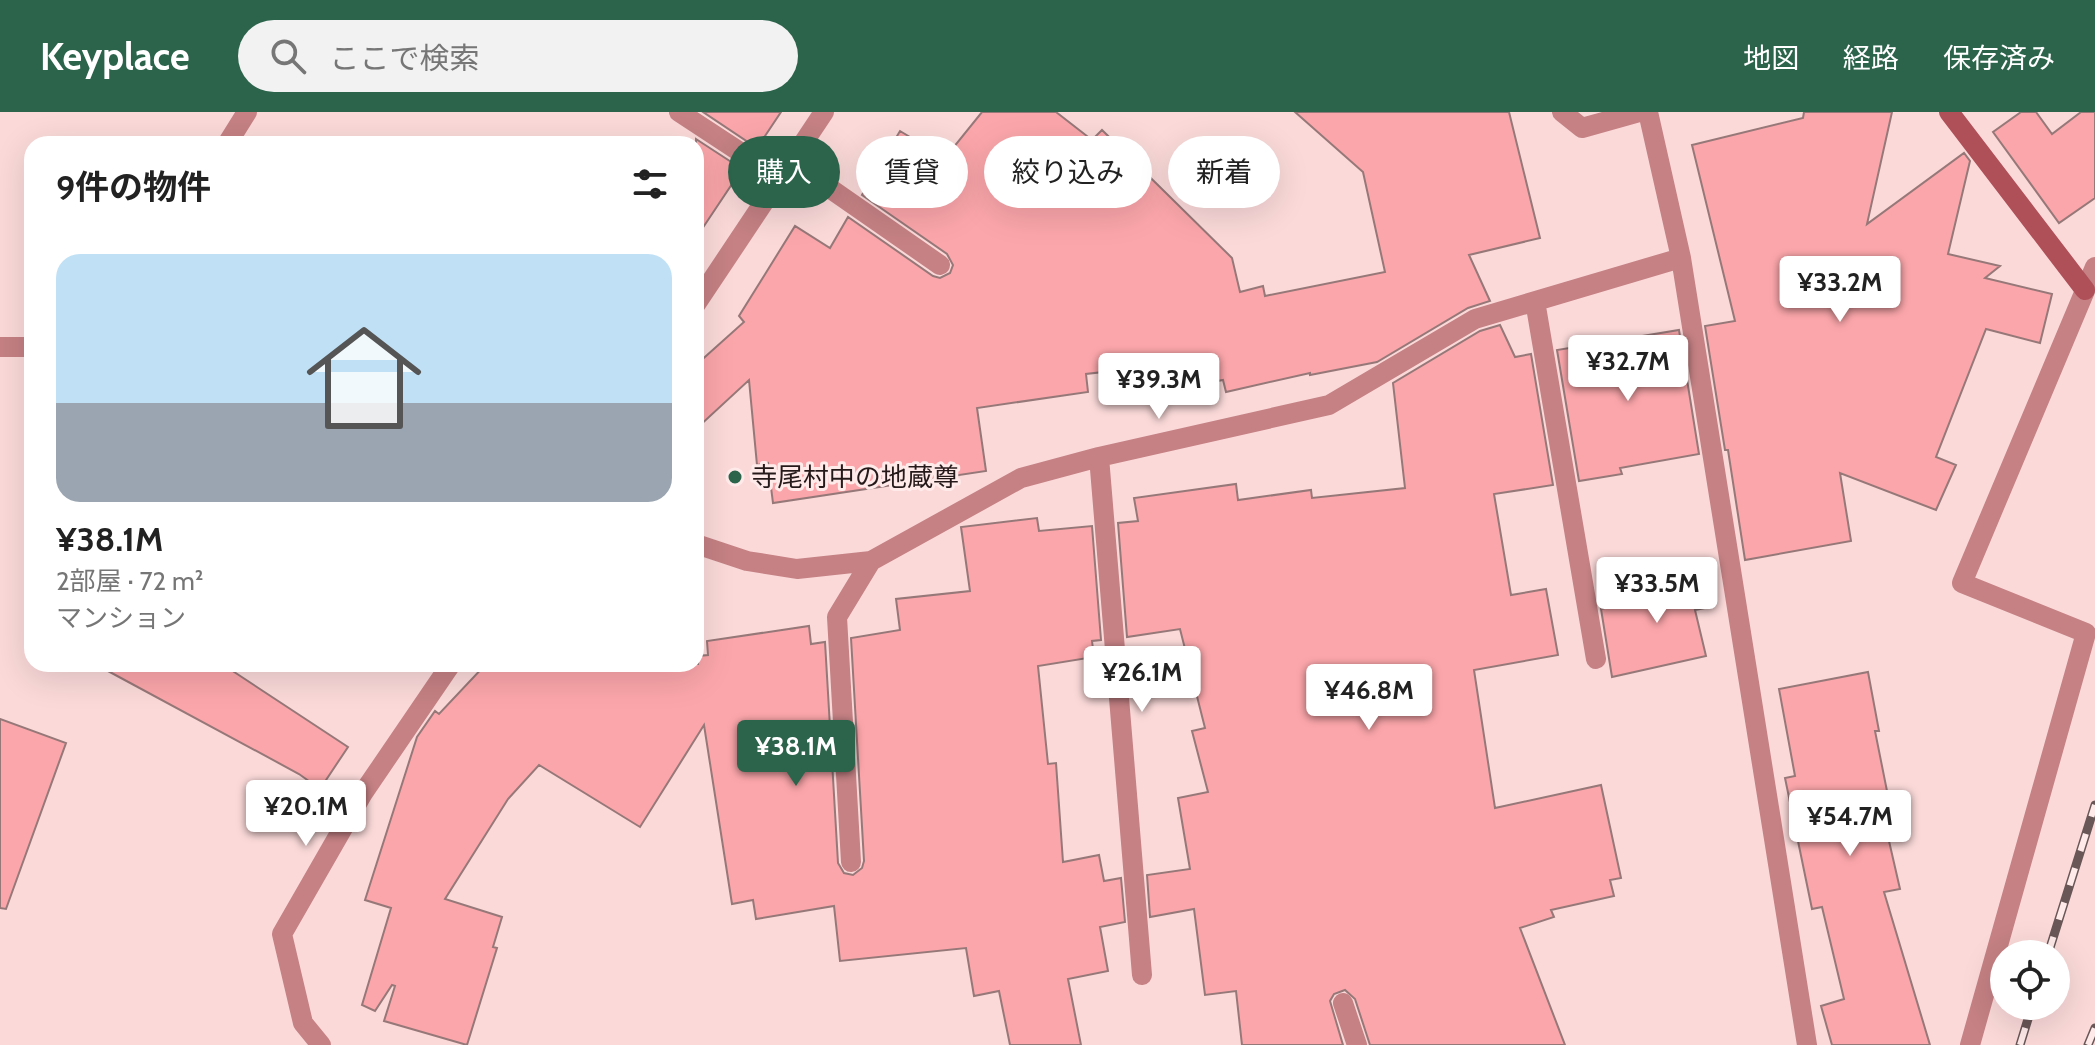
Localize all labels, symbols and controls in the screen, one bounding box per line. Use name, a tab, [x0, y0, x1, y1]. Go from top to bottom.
search box	[238, 20, 798, 92]
text: Keyplace	[40, 33, 190, 80]
icon: search	[266, 34, 310, 78]
text: ここで検索	[330, 40, 480, 77]
text: 地図	[1743, 41, 1799, 75]
text: 経路	[1843, 41, 1899, 75]
text: 保存済み	[1943, 41, 2055, 75]
chip: 購入	[728, 136, 840, 208]
chip: 賃貸	[856, 136, 968, 208]
chip: 絞り込み	[984, 136, 1152, 208]
chip: 新着	[1168, 136, 1280, 208]
icon: filters	[628, 162, 672, 206]
text: 9件の物件	[56, 166, 211, 208]
pin: ¥33.2M	[1775, 256, 1905, 324]
text: ¥33.2M	[1798, 266, 1882, 298]
icon: home	[292, 306, 436, 450]
pin: ¥32.7M	[1563, 335, 1693, 403]
text: ¥32.7M	[1586, 345, 1670, 377]
pin: ¥39.3M	[1094, 353, 1224, 421]
text: ¥39.3M	[1116, 363, 1202, 395]
place label: 寺尾村中の地蔵尊	[751, 461, 959, 493]
marker: 寺尾村中の地蔵尊	[726, 468, 744, 486]
text: ¥38.1M	[56, 518, 163, 560]
pin: ¥33.5M	[1592, 557, 1722, 625]
text: 2部屋 · 72 m²	[56, 565, 204, 597]
text: ¥33.5M	[1614, 567, 1700, 599]
text: マンション	[56, 602, 186, 634]
pin: ¥26.1M	[1077, 646, 1207, 714]
text: ¥26.1M	[1102, 656, 1182, 688]
pin: ¥46.8M	[1304, 664, 1434, 732]
text: ¥46.8M	[1324, 674, 1414, 706]
pin: ¥38.1M	[731, 720, 861, 788]
text: ¥38.1M	[755, 730, 837, 762]
pin: ¥20.1M	[241, 780, 371, 848]
text: ¥20.1M	[264, 790, 348, 822]
pin: ¥54.7M	[1785, 790, 1915, 858]
text: ¥54.7M	[1807, 800, 1893, 832]
map controls	[1990, 940, 2070, 1020]
button: locate	[1990, 940, 2070, 1020]

